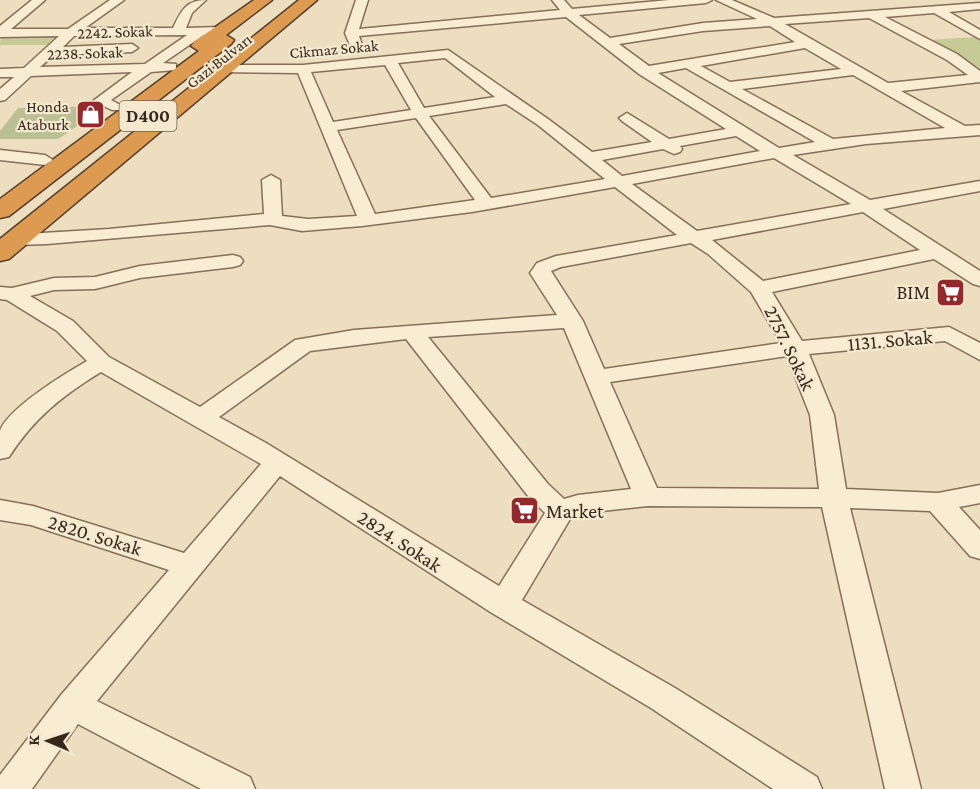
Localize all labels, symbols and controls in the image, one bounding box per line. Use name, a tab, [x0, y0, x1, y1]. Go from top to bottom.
street label: 2242. Sokak	[77, 22, 153, 42]
street label: Gazi Bulvarı	[183, 30, 255, 92]
street label: Cikmaz Sokak	[289, 37, 380, 61]
street label: 2238. Sokak	[47, 43, 124, 63]
place label: Honda Ataburk	[18, 98, 70, 133]
shop icon: Honda Ataburk	[74, 99, 106, 131]
road number: D400	[120, 101, 176, 131]
supermarket icon: BIM	[935, 276, 967, 308]
place label: BIM	[896, 281, 930, 303]
street label: 2757. Sokak	[760, 302, 820, 394]
street label: 1131. Sokak	[847, 325, 934, 355]
supermarket icon: Market	[509, 495, 541, 527]
place label: Market	[546, 500, 604, 522]
street label: 2824. Sokak	[354, 506, 447, 577]
street label: 2820. Sokak	[46, 510, 145, 560]
north arrow	[18, 711, 78, 771]
text: K	[25, 734, 42, 746]

